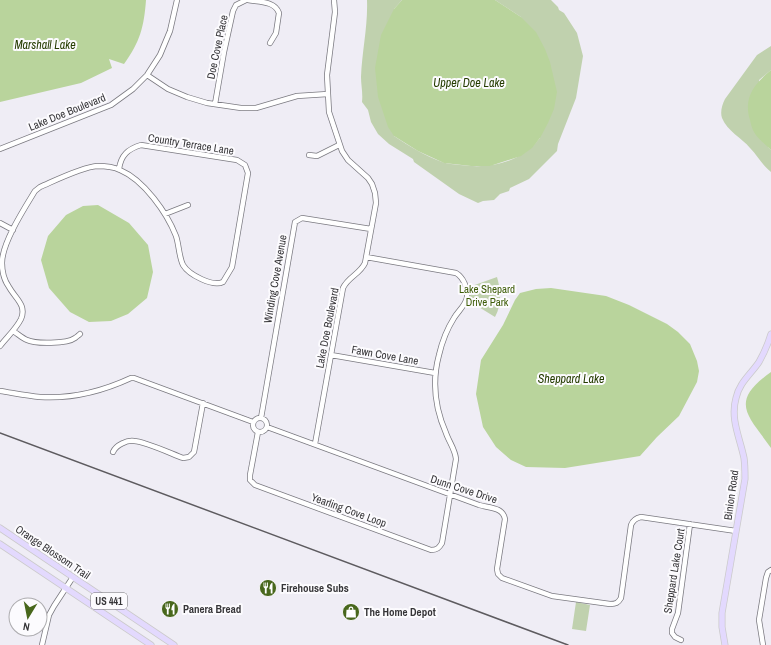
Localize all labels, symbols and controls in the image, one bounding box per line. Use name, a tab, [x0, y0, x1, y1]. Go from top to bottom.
street label: Doe Cove Place	[203, 14, 231, 80]
water label: Marshall Lake	[14, 37, 76, 53]
water label: Upper Doe Lake	[433, 75, 505, 91]
street label: Lake Doe Boulevard	[26, 90, 108, 134]
street label: Country Terrace Lane	[147, 130, 235, 158]
street label: Winding Cove Avenue	[260, 234, 290, 324]
park label: Lake Shepard Drive Park	[459, 282, 515, 309]
street label: Lake Doe Boulevard	[312, 287, 342, 369]
street label: Fawn Cove Lane	[350, 342, 420, 368]
water label: Sheppard Lake	[538, 371, 605, 387]
street label: Binion Road	[721, 469, 741, 521]
street label: Dunn Cove Drive	[429, 472, 499, 506]
street label: Yearling Cove Loop	[309, 490, 389, 530]
street label: Orange Blossom Trail	[13, 522, 93, 582]
street label: Sheppard Lake Court	[660, 527, 688, 614]
restaurant icon: Firehouse Subs	[258, 578, 278, 598]
place label: Firehouse Subs	[281, 581, 349, 595]
road number: US 441	[91, 593, 127, 609]
north arrow	[8, 597, 48, 637]
restaurant icon: Panera Bread	[160, 599, 180, 619]
place label: Panera Bread	[183, 602, 241, 616]
shop icon: The Home Depot	[341, 602, 361, 622]
place label: The Home Depot	[364, 605, 436, 619]
text: N	[22, 619, 31, 634]

